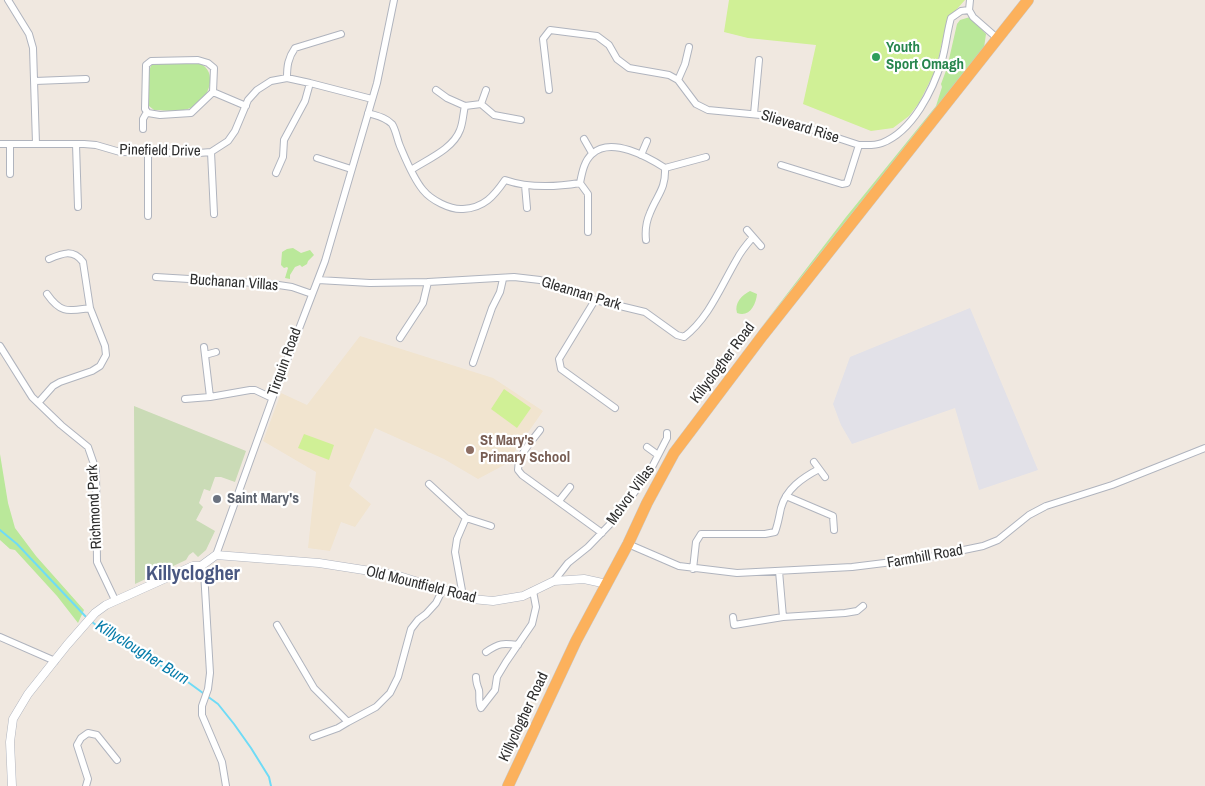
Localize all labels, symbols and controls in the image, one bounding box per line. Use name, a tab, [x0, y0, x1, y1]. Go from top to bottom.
place label: Youth Sport Omagh	[886, 39, 964, 74]
marker: Youth Sport Omagh	[870, 51, 882, 63]
street label: Slieveard Rise	[759, 107, 841, 147]
street label: Pinefield Drive	[119, 141, 201, 161]
street label: Buchanan Villas	[189, 271, 279, 295]
street label: Gleannan Park	[539, 273, 623, 315]
street label: Killyclogher Road	[687, 319, 759, 407]
street label: Tirquin Road	[264, 325, 306, 399]
place label: St Mary's Primary School	[480, 432, 570, 467]
marker: St Mary's Primary School	[464, 444, 476, 456]
street label: McIvor Villas	[603, 461, 659, 529]
street label: Richmond Park	[84, 464, 106, 550]
place label: Saint Mary's	[227, 490, 299, 508]
marker: Saint Mary's	[211, 493, 223, 505]
street label: Farmhill Road	[886, 541, 964, 573]
district label: Killyclogher	[146, 563, 240, 587]
street label: Old Mountfield Road	[364, 563, 478, 607]
water label: Killyclougher Burn	[92, 617, 192, 689]
street label: Killyclogher Road	[495, 670, 553, 764]

